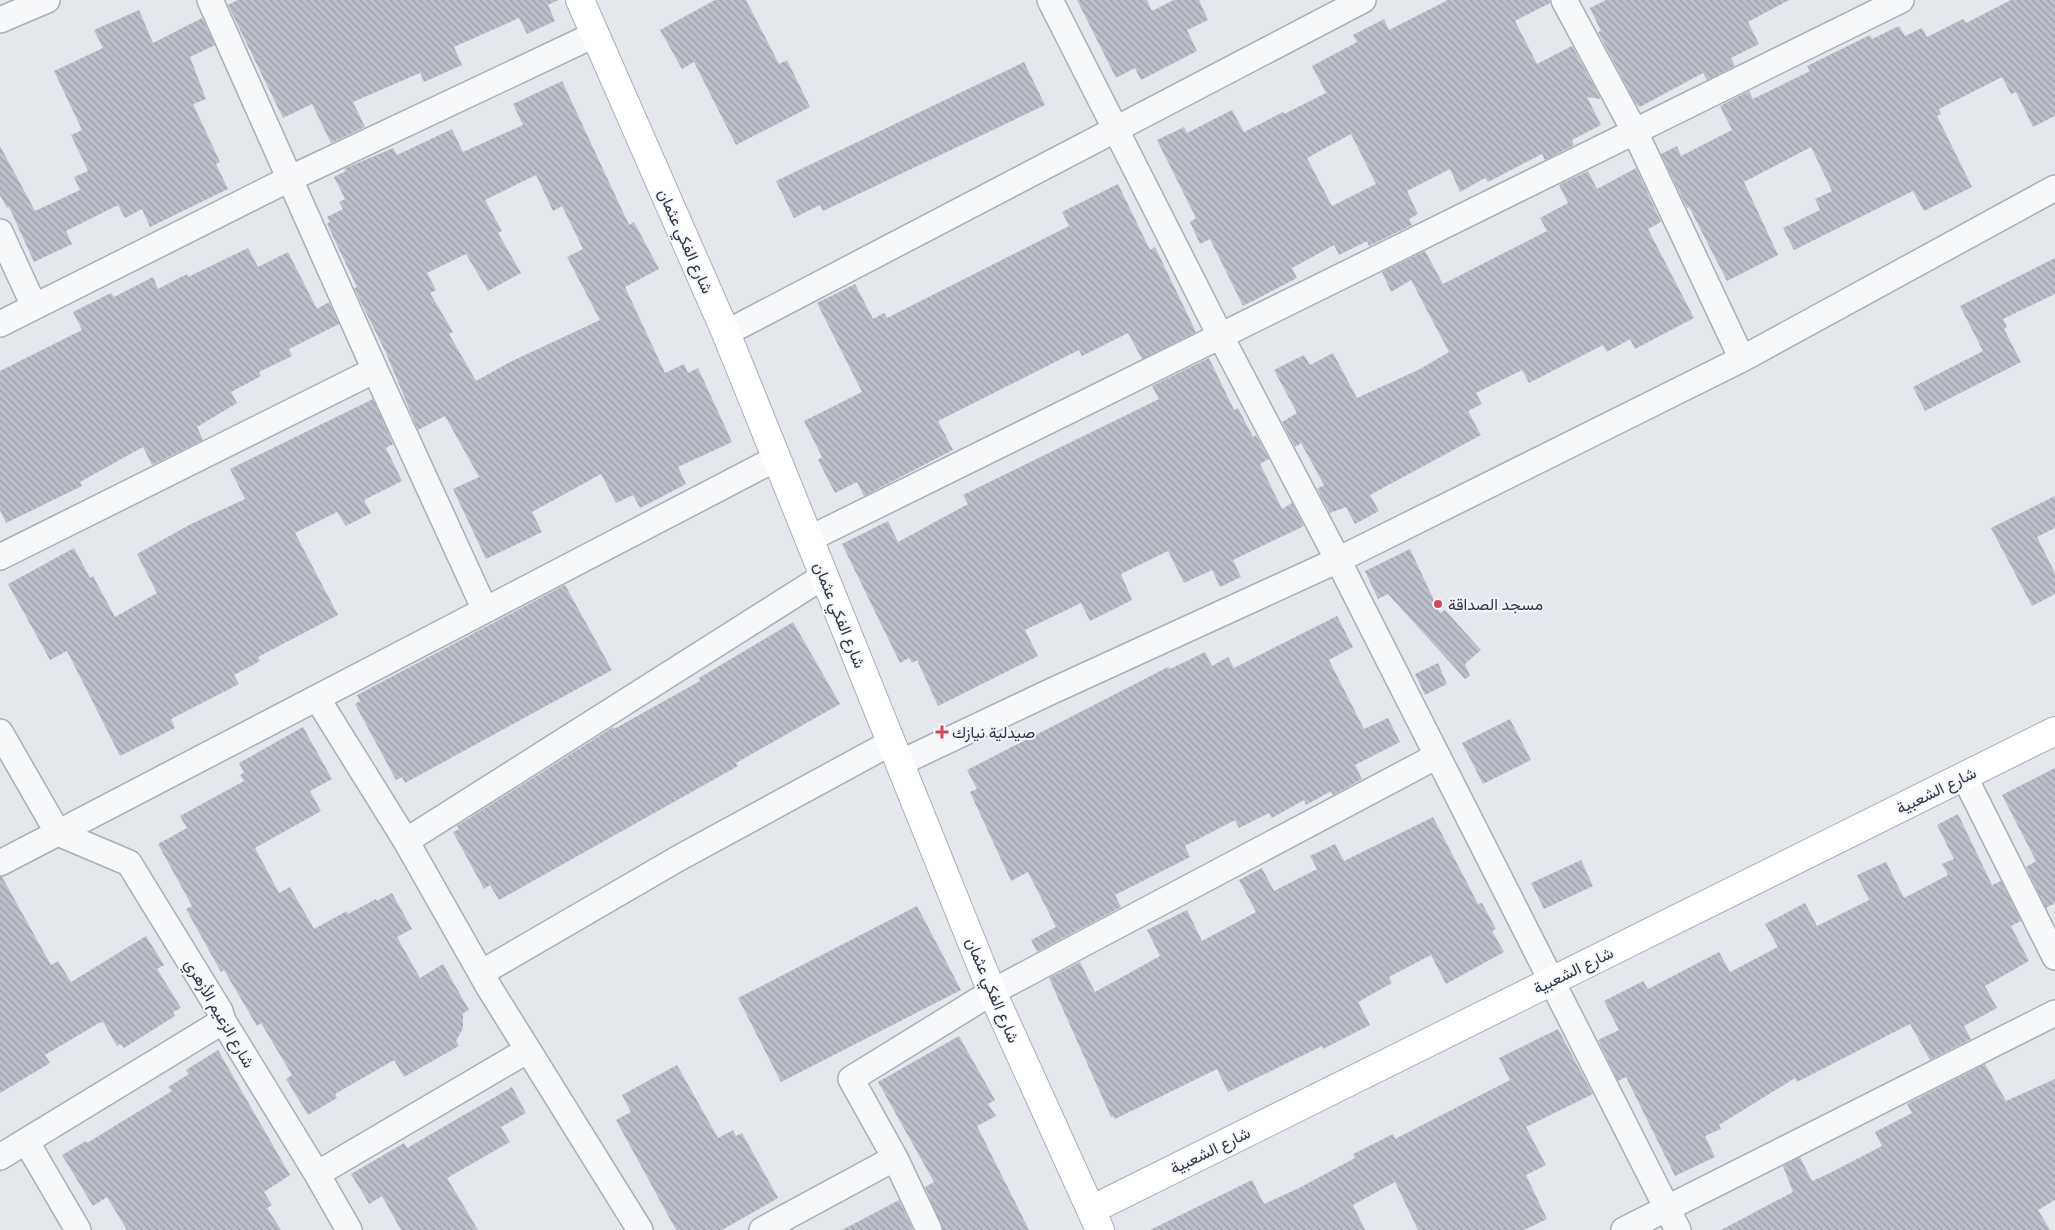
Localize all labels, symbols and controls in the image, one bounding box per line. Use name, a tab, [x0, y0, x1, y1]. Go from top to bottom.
street label: شارع الفكي عثمان	[650, 186, 717, 298]
street label: شارع الفكي عثمان	[806, 559, 869, 672]
place label: مسجد الصداقة	[1448, 595, 1543, 614]
marker: مسجد الصداقة	[1432, 598, 1444, 610]
place label: صيدلية نيازك	[952, 723, 1035, 743]
marker: صيدلية نيازك	[936, 726, 948, 738]
street label: شارع الشعبية	[1893, 763, 1980, 820]
street label: شارع الفكي عثمان	[958, 935, 1023, 1047]
street label: شارع الشعبية	[1530, 943, 1617, 1000]
street label: شارع الزعيم الأزهري	[177, 955, 258, 1073]
street label: شارع الشعبية	[1167, 1123, 1254, 1180]

